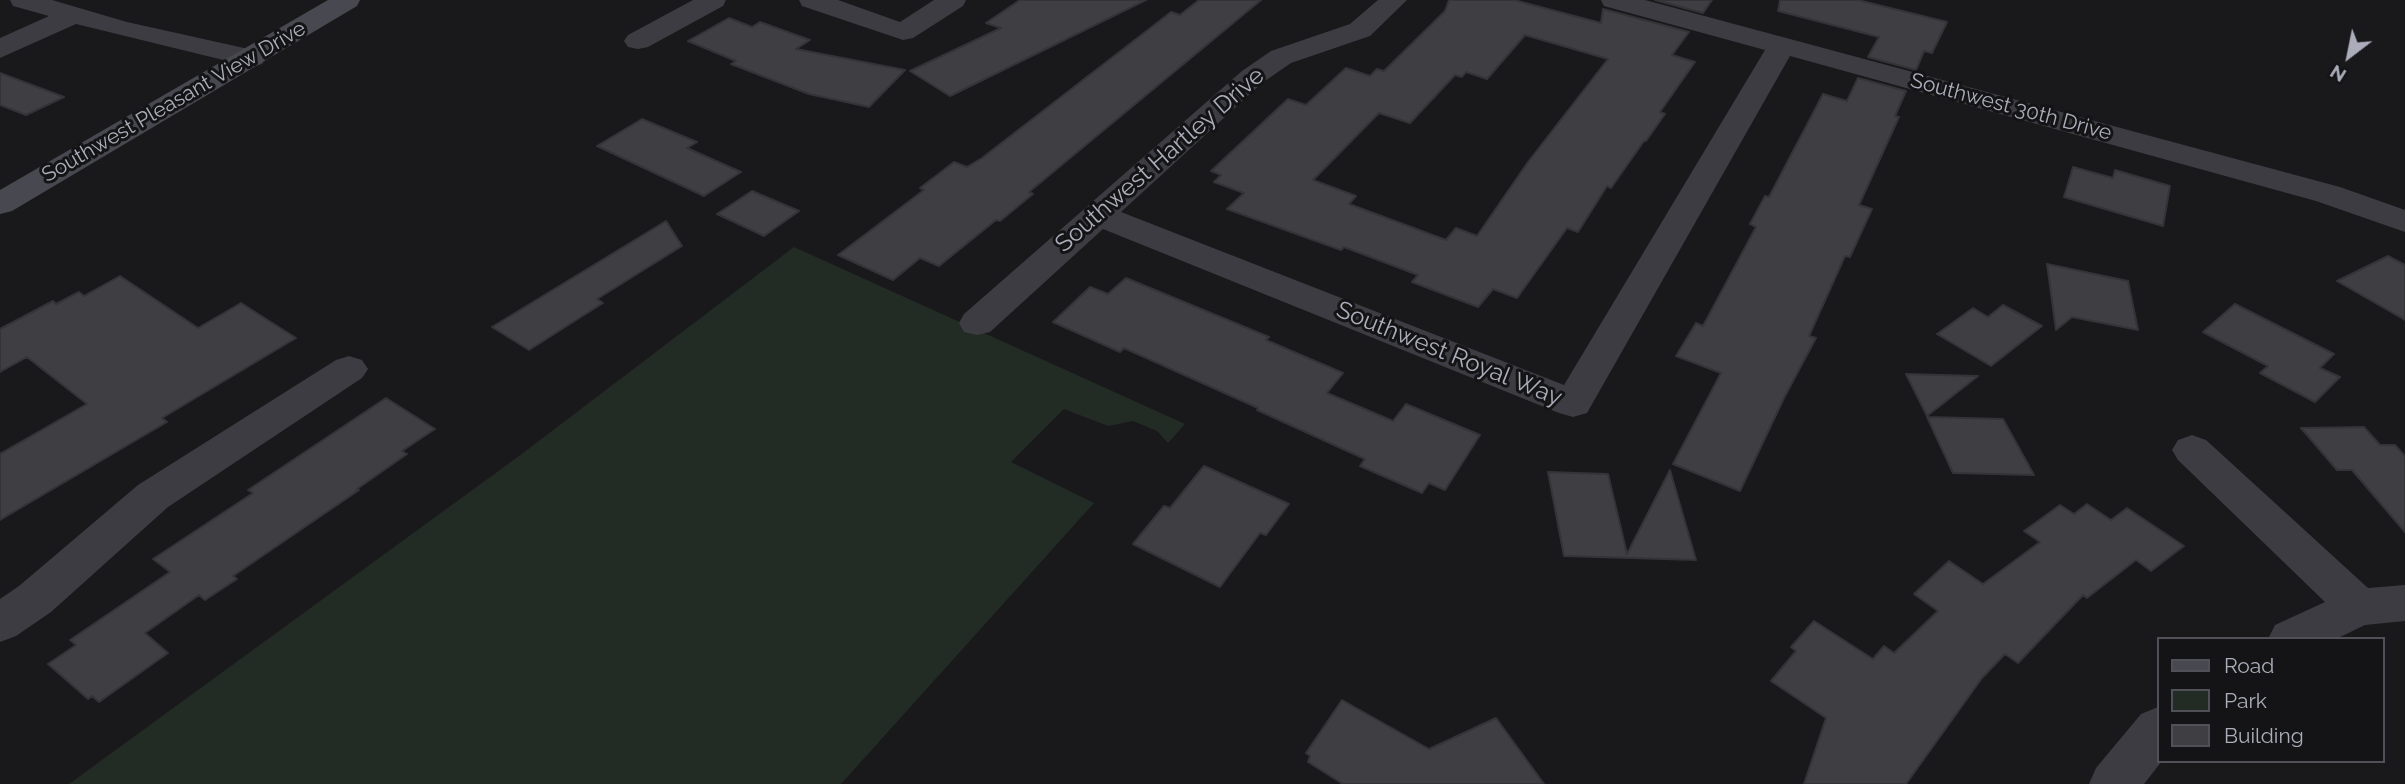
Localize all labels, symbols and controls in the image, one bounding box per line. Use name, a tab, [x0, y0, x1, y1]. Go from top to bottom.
street label: Southwest Pleasant View Drive	[38, 16, 310, 188]
north arrow	[2314, 21, 2384, 91]
street label: Southwest Hartley Drive	[1050, 61, 1270, 259]
text: N	[2326, 61, 2350, 87]
street label: Southwest 30th Drive	[1908, 68, 2114, 146]
street label: Southwest Royal Way	[1332, 296, 1566, 412]
legend	[2156, 637, 2384, 763]
text: Road	[2224, 653, 2274, 678]
text: Park	[2224, 688, 2267, 713]
text: Building	[2224, 723, 2304, 748]

